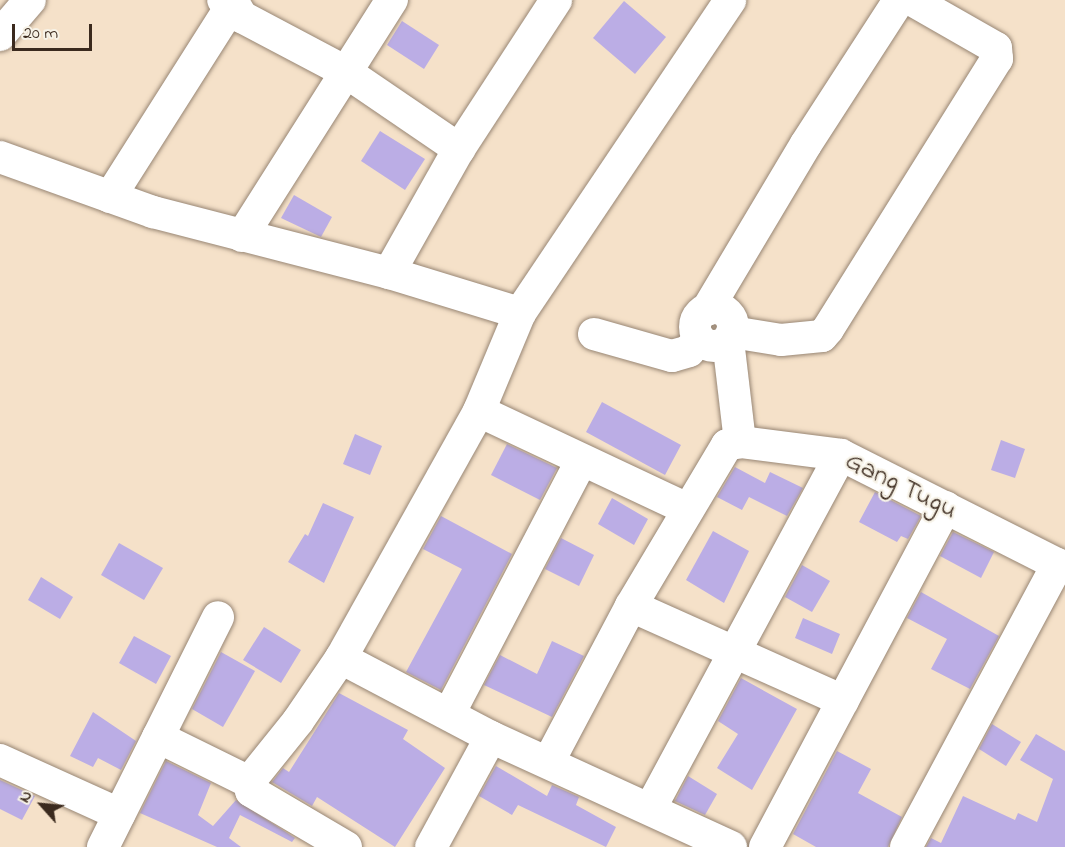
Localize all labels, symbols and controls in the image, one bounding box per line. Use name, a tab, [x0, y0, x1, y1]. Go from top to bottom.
scale bar	[15, 12, 94, 50]
text: 20 m	[23, 21, 58, 47]
street label: Gang Tugu	[840, 445, 962, 527]
north arrow	[12, 775, 72, 835]
text: N	[13, 787, 39, 807]

